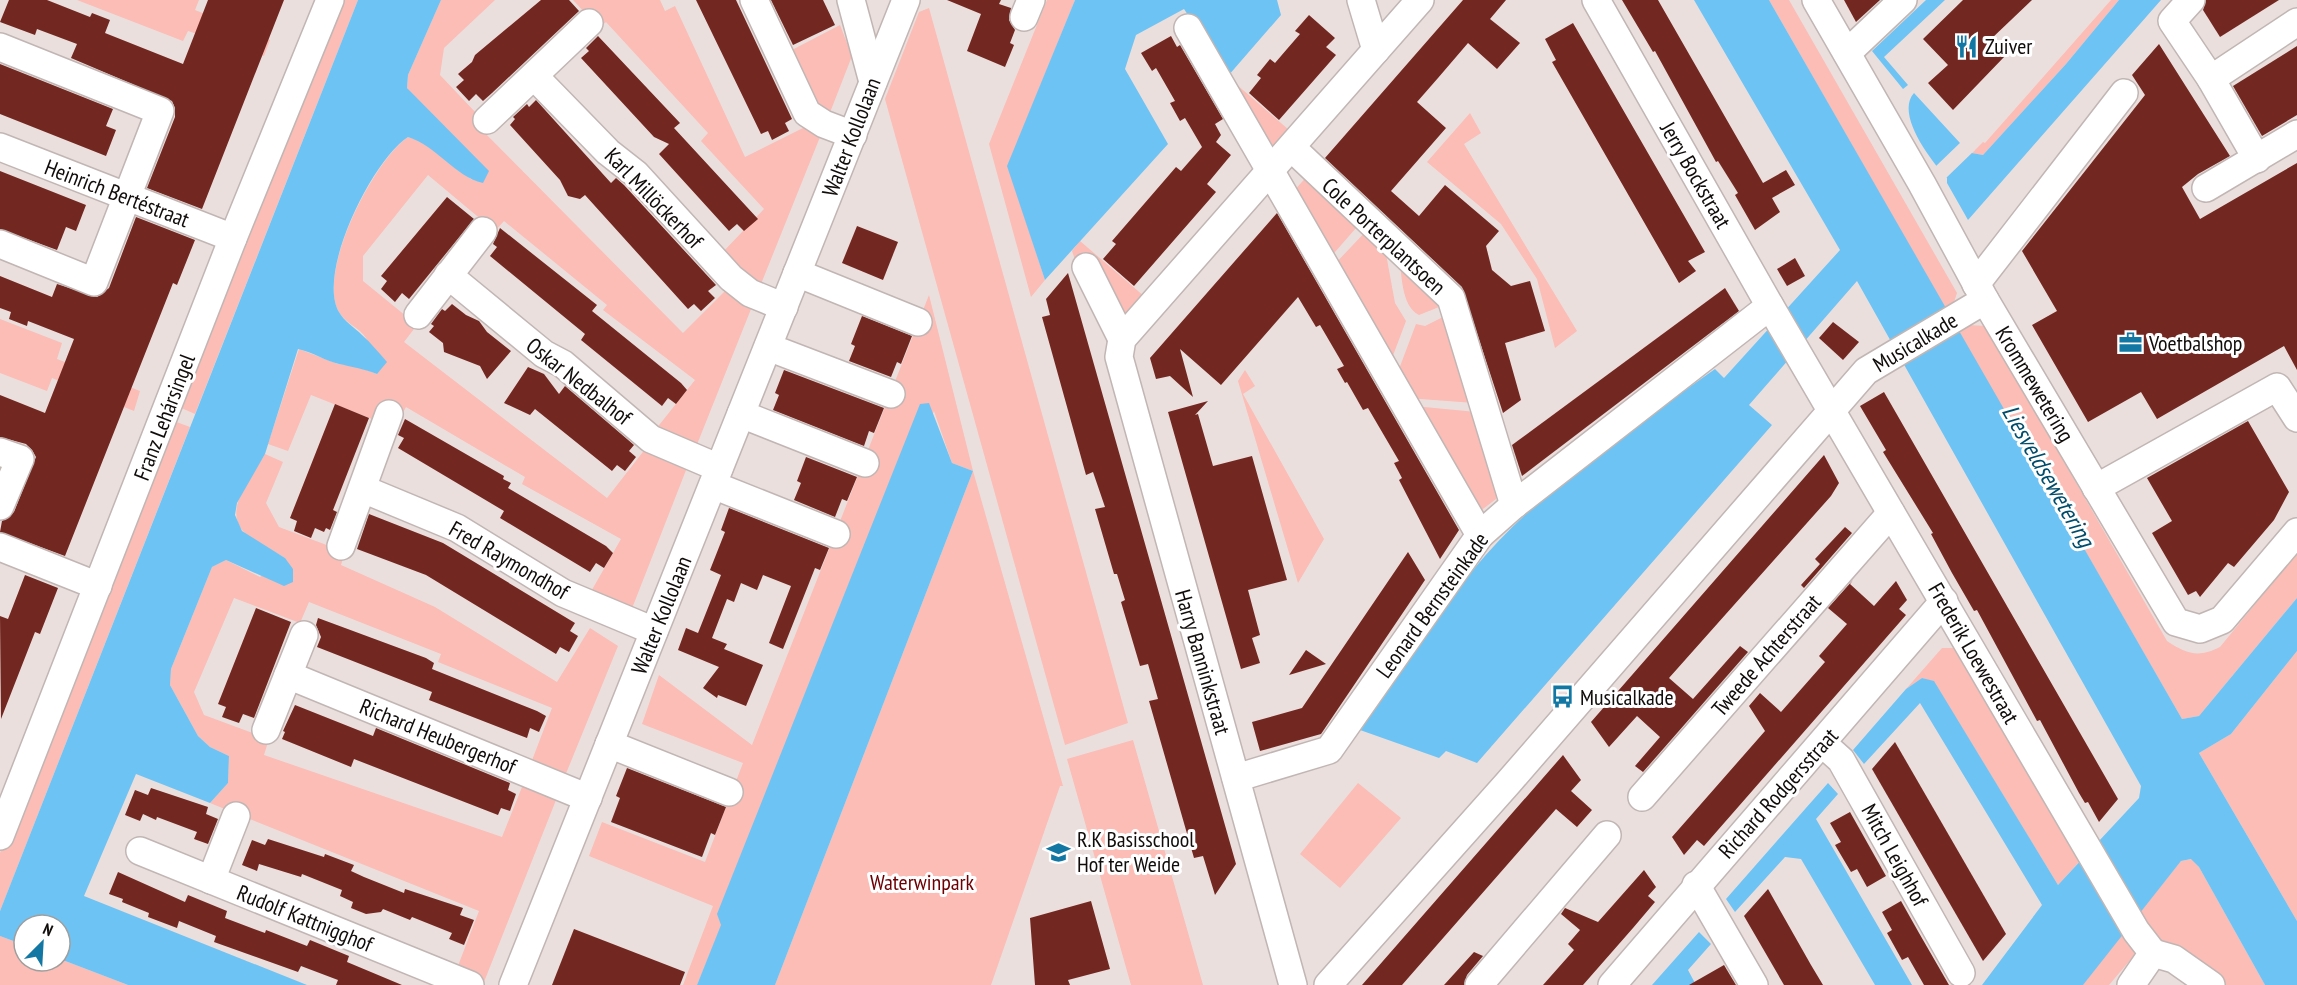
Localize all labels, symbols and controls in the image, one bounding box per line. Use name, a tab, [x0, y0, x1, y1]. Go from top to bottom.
place label: Zuiver	[1985, 32, 2032, 60]
restaurant icon: Zuiver	[1954, 33, 1980, 59]
street label: Walter Kollolaan	[815, 74, 887, 200]
street label: Jerry Bockstraat	[1654, 116, 1738, 233]
street label: Karl Millöckerhof	[599, 142, 710, 255]
street label: Heinrich Bertéstraat	[41, 153, 193, 233]
street label: Cole Porterplantsoen	[1316, 172, 1452, 300]
street label: Musicalkade	[1868, 306, 1962, 378]
street label: Krommewetering	[1989, 321, 2081, 447]
place label: Voetbalshop	[2148, 329, 2242, 357]
office icon: Voetbalshop	[2118, 330, 2144, 356]
street label: Oskar Nedbalhof	[521, 331, 638, 432]
street label: Franz Lehársingel	[127, 349, 201, 484]
water label: Liesveldsewetering	[1995, 399, 2102, 554]
street label: Fred Raymondhof	[444, 514, 575, 606]
street label: Leonard Bernsteinkade	[1370, 527, 1494, 683]
street label: Walter Kollolaan	[625, 552, 697, 678]
street label: Frederik Loewestraat	[1922, 578, 2026, 728]
street label: Harry Banninkstraat	[1169, 586, 1237, 738]
street label: Tweede Achterstraat	[1705, 588, 1827, 722]
place label: Musicalkade	[1580, 683, 1673, 711]
bus stop icon: Musicalkade	[1549, 684, 1575, 710]
street label: Richard Heubergerhof	[356, 692, 522, 781]
street label: Richard Rodgersstraat	[1712, 722, 1844, 864]
street label: Mitch Leighhof	[1855, 799, 1935, 912]
place label: R.K Basisschool Hof ter Weide	[1077, 825, 1195, 878]
school or university icon: R.K Basisschool Hof ter Weide	[1046, 839, 1072, 865]
park label: Waterwinpark	[870, 868, 975, 896]
street label: Rudolf Kattnigghof	[233, 878, 378, 958]
north arrow	[12, 913, 72, 973]
text: N	[40, 918, 56, 940]

